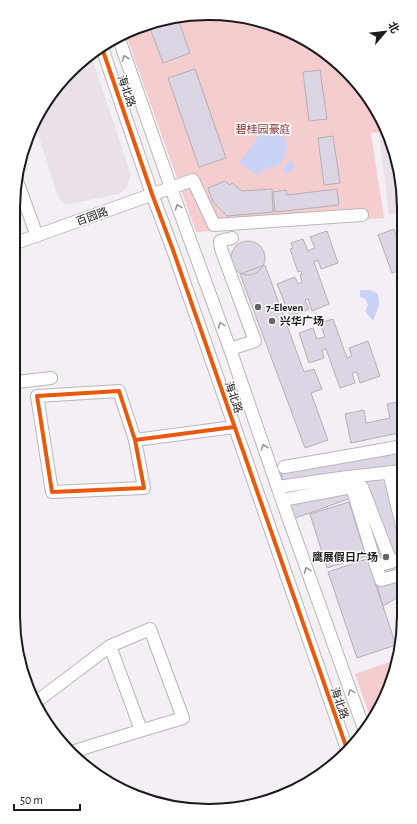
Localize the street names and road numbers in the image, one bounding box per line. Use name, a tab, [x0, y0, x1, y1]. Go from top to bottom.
street label: 海北路	[116, 73, 138, 109]
street label: 百园路	[74, 205, 110, 227]
street label: 海北路	[223, 379, 245, 415]
street label: 海北路	[329, 685, 351, 721]

